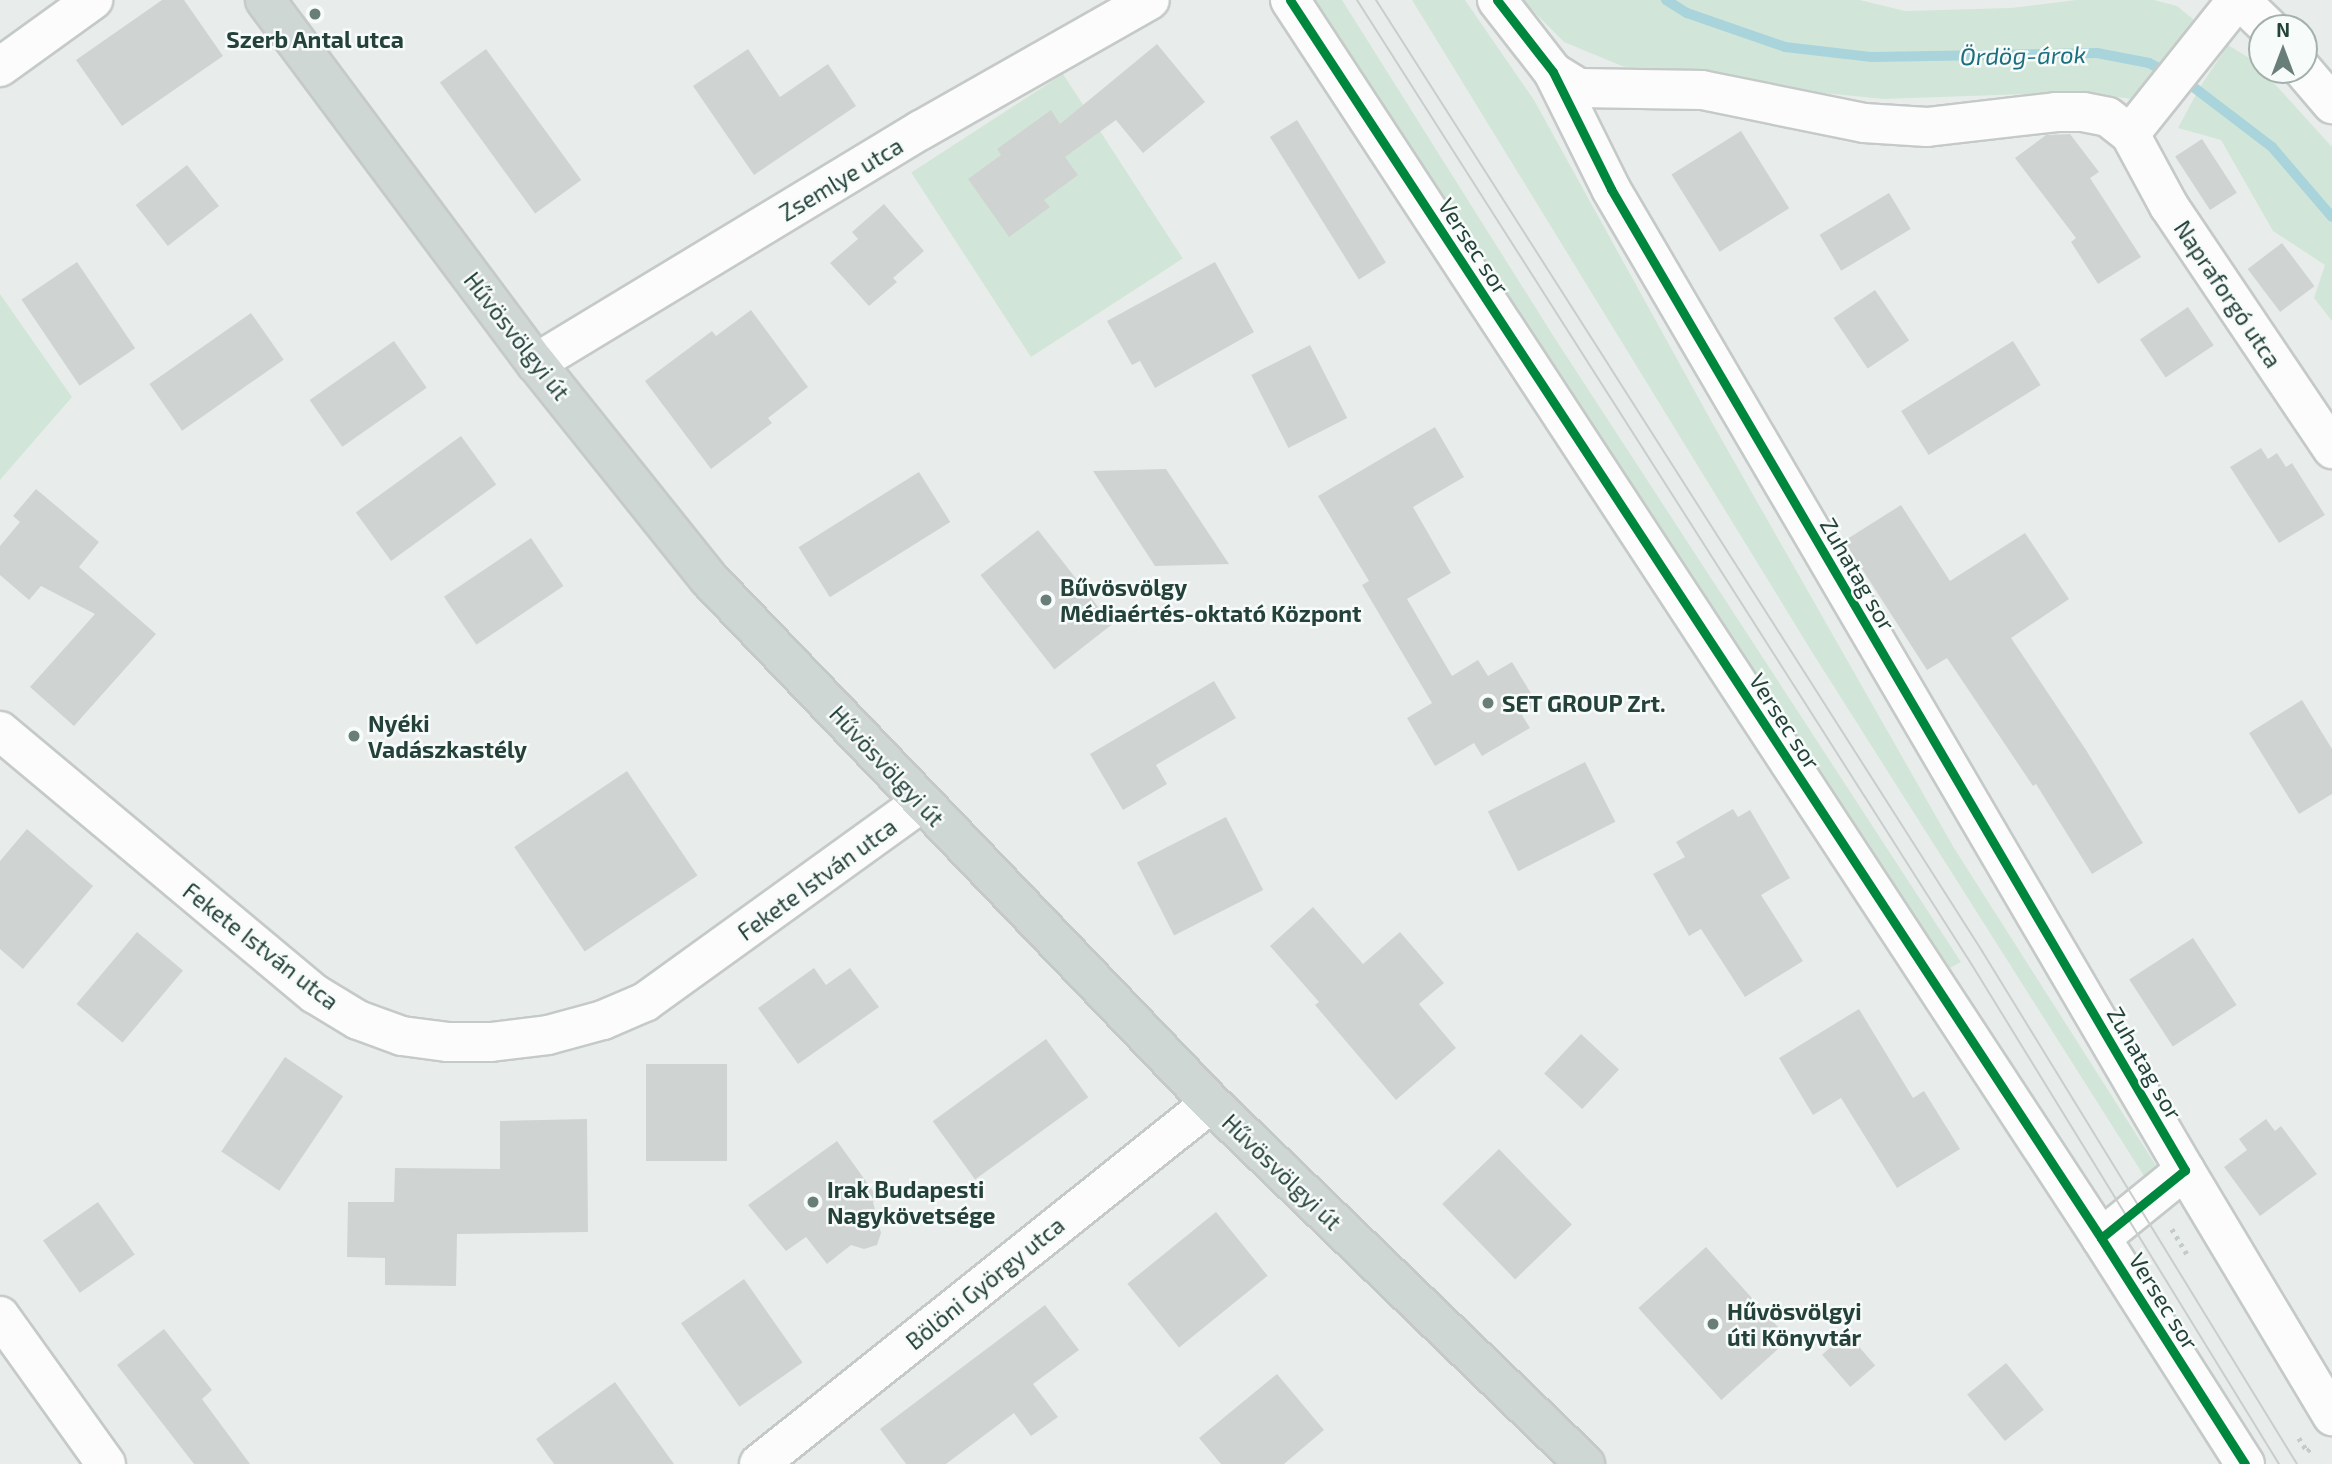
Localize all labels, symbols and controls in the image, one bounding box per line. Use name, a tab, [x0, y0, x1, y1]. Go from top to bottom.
marker: Szerb Antal utca	[307, 6, 323, 22]
north arrow	[2248, 14, 2318, 84]
text: N	[2276, 18, 2290, 41]
place label: Szerb Antal utca	[226, 25, 404, 53]
water label: Ördög-árok	[1960, 40, 2086, 70]
street label: Zsemlye utca	[774, 131, 908, 227]
street label: Versec sor	[1433, 193, 1515, 299]
street label: Napraforgó utca	[2169, 215, 2287, 373]
street label: Hűvösvölgyi út	[458, 266, 576, 406]
street label: Zuhatag sor	[1815, 513, 1901, 635]
place label: Bűvösvölgy Médiaértés-oktató Központ	[1060, 573, 1362, 627]
marker: Bűvösvölgy Médiaértés-oktató Központ	[1038, 592, 1054, 608]
street label: Versec sor	[1744, 668, 1826, 774]
place label: SET GROUP Zrt.	[1502, 689, 1666, 717]
marker: SET GROUP Zrt.	[1480, 695, 1496, 711]
street label: Hűvösvölgyi út	[824, 700, 950, 832]
place label: Nyéki Vadászkastély	[368, 709, 527, 763]
marker: Nyéki Vadászkastély	[346, 728, 362, 744]
street label: Fekete István utca	[732, 812, 902, 946]
street label: Fekete István utca	[178, 877, 344, 1015]
street label: Zuhatag sor	[2102, 1002, 2188, 1124]
street label: Hűvösvölgyi út	[1217, 1108, 1347, 1236]
place label: Irak Budapesti Nagykövetsége	[827, 1175, 995, 1229]
marker: Irak Budapesti Nagykövetsége	[805, 1194, 821, 1210]
street label: Bölöni György utca	[900, 1211, 1070, 1355]
street label: Versec sor	[2123, 1247, 2205, 1355]
place label: Hűvösvölgyi úti Könyvtár	[1727, 1297, 1862, 1351]
marker: Hűvösvölgyi úti Könyvtár	[1705, 1316, 1721, 1332]

